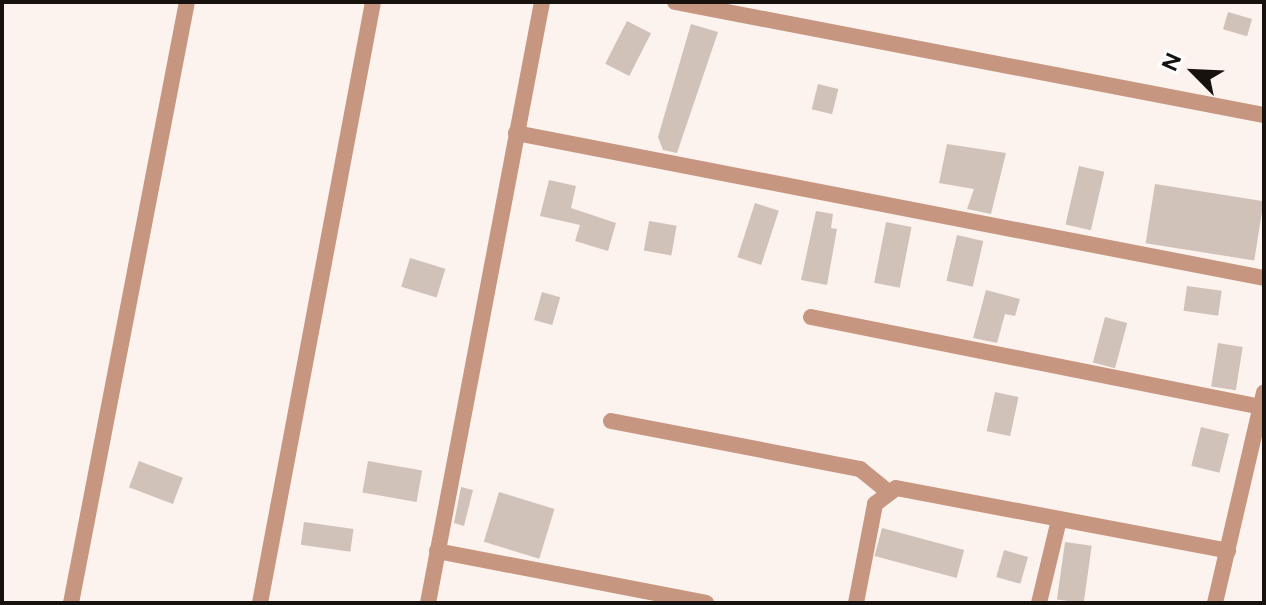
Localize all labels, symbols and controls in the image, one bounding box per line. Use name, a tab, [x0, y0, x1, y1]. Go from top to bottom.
north arrow	[1154, 32, 1234, 112]
text: N	[1156, 49, 1187, 75]

